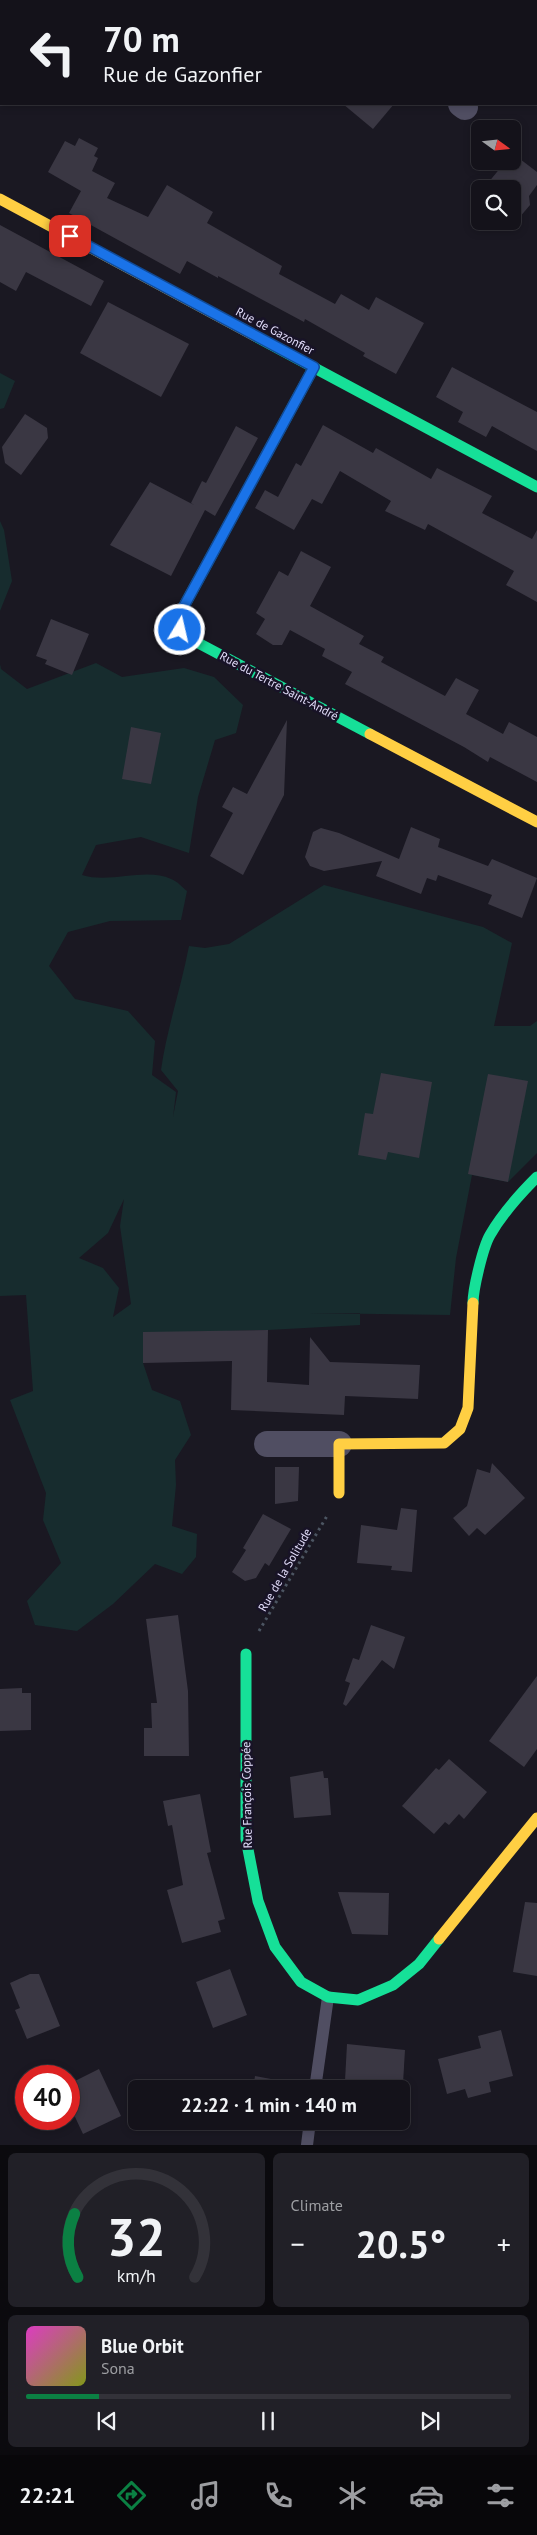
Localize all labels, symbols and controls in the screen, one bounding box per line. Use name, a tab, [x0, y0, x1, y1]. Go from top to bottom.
text: 70 m	[103, 16, 180, 62]
icon: left	[20, 20, 85, 85]
text: Rue de Gazonfier	[103, 60, 262, 88]
north arrow	[471, 120, 521, 170]
map controls	[471, 120, 521, 230]
button: search	[471, 180, 521, 230]
pin	[49, 215, 91, 257]
icon: arrive	[56, 222, 84, 250]
street label: Rue de Gazonfier	[233, 304, 317, 358]
position arrow	[153, 603, 205, 655]
street label: Rue du Tertre Saint-André	[217, 648, 341, 723]
street label: Rue de la Solitude	[255, 1525, 315, 1614]
street label: Rue François Coppée	[238, 1742, 255, 1848]
speed limit sign: 40	[15, 2065, 80, 2130]
text: 22:22 · 1 min · 140 m	[181, 2093, 357, 2117]
text: Climate	[291, 2195, 343, 2215]
text: 32	[107, 2203, 166, 2270]
text: 20.5°	[355, 2219, 446, 2268]
text: −	[291, 2225, 305, 2262]
text: +	[497, 2225, 511, 2262]
text: km/h	[117, 2264, 156, 2287]
text: Blue Orbit	[101, 2334, 184, 2358]
text: Sona	[101, 2358, 135, 2378]
icon: previous	[93, 2407, 121, 2435]
icon: pause	[254, 2407, 282, 2435]
icon: next	[416, 2407, 444, 2435]
icon: directions	[114, 2478, 149, 2513]
icon: music	[188, 2478, 223, 2513]
icon: phone	[261, 2478, 296, 2513]
icon: climate	[335, 2478, 370, 2513]
icon: car	[409, 2478, 444, 2513]
icon: filters	[483, 2478, 518, 2513]
text: 22:21	[19, 2481, 75, 2509]

